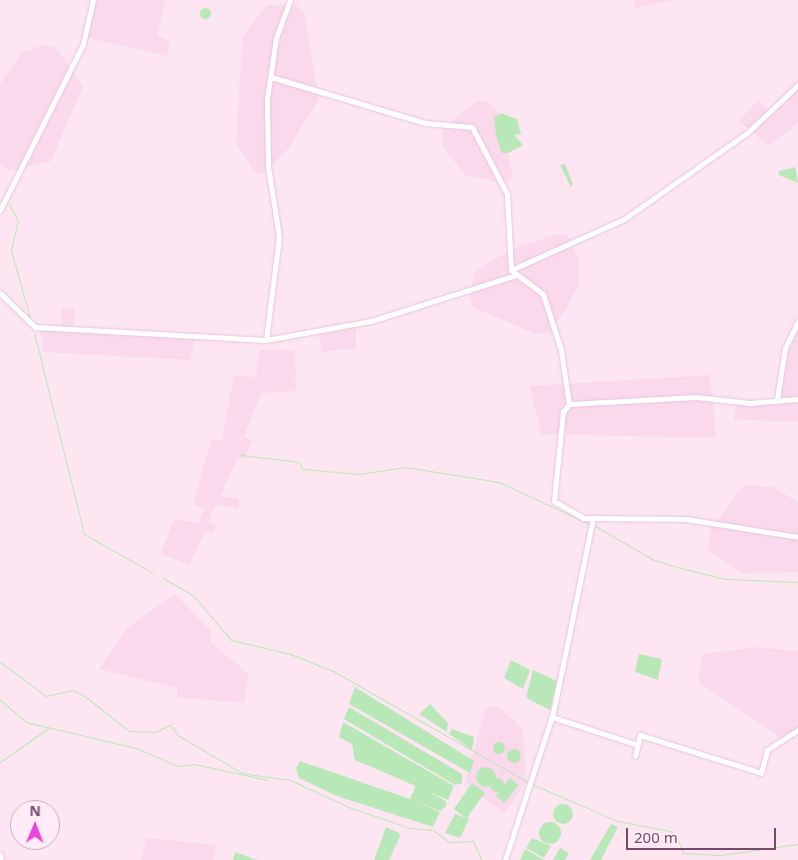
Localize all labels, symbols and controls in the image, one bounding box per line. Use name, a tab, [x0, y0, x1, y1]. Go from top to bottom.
north arrow	[10, 800, 60, 850]
text: N	[29, 801, 41, 820]
scale bar	[628, 818, 778, 850]
text: 200 m	[634, 827, 678, 847]

